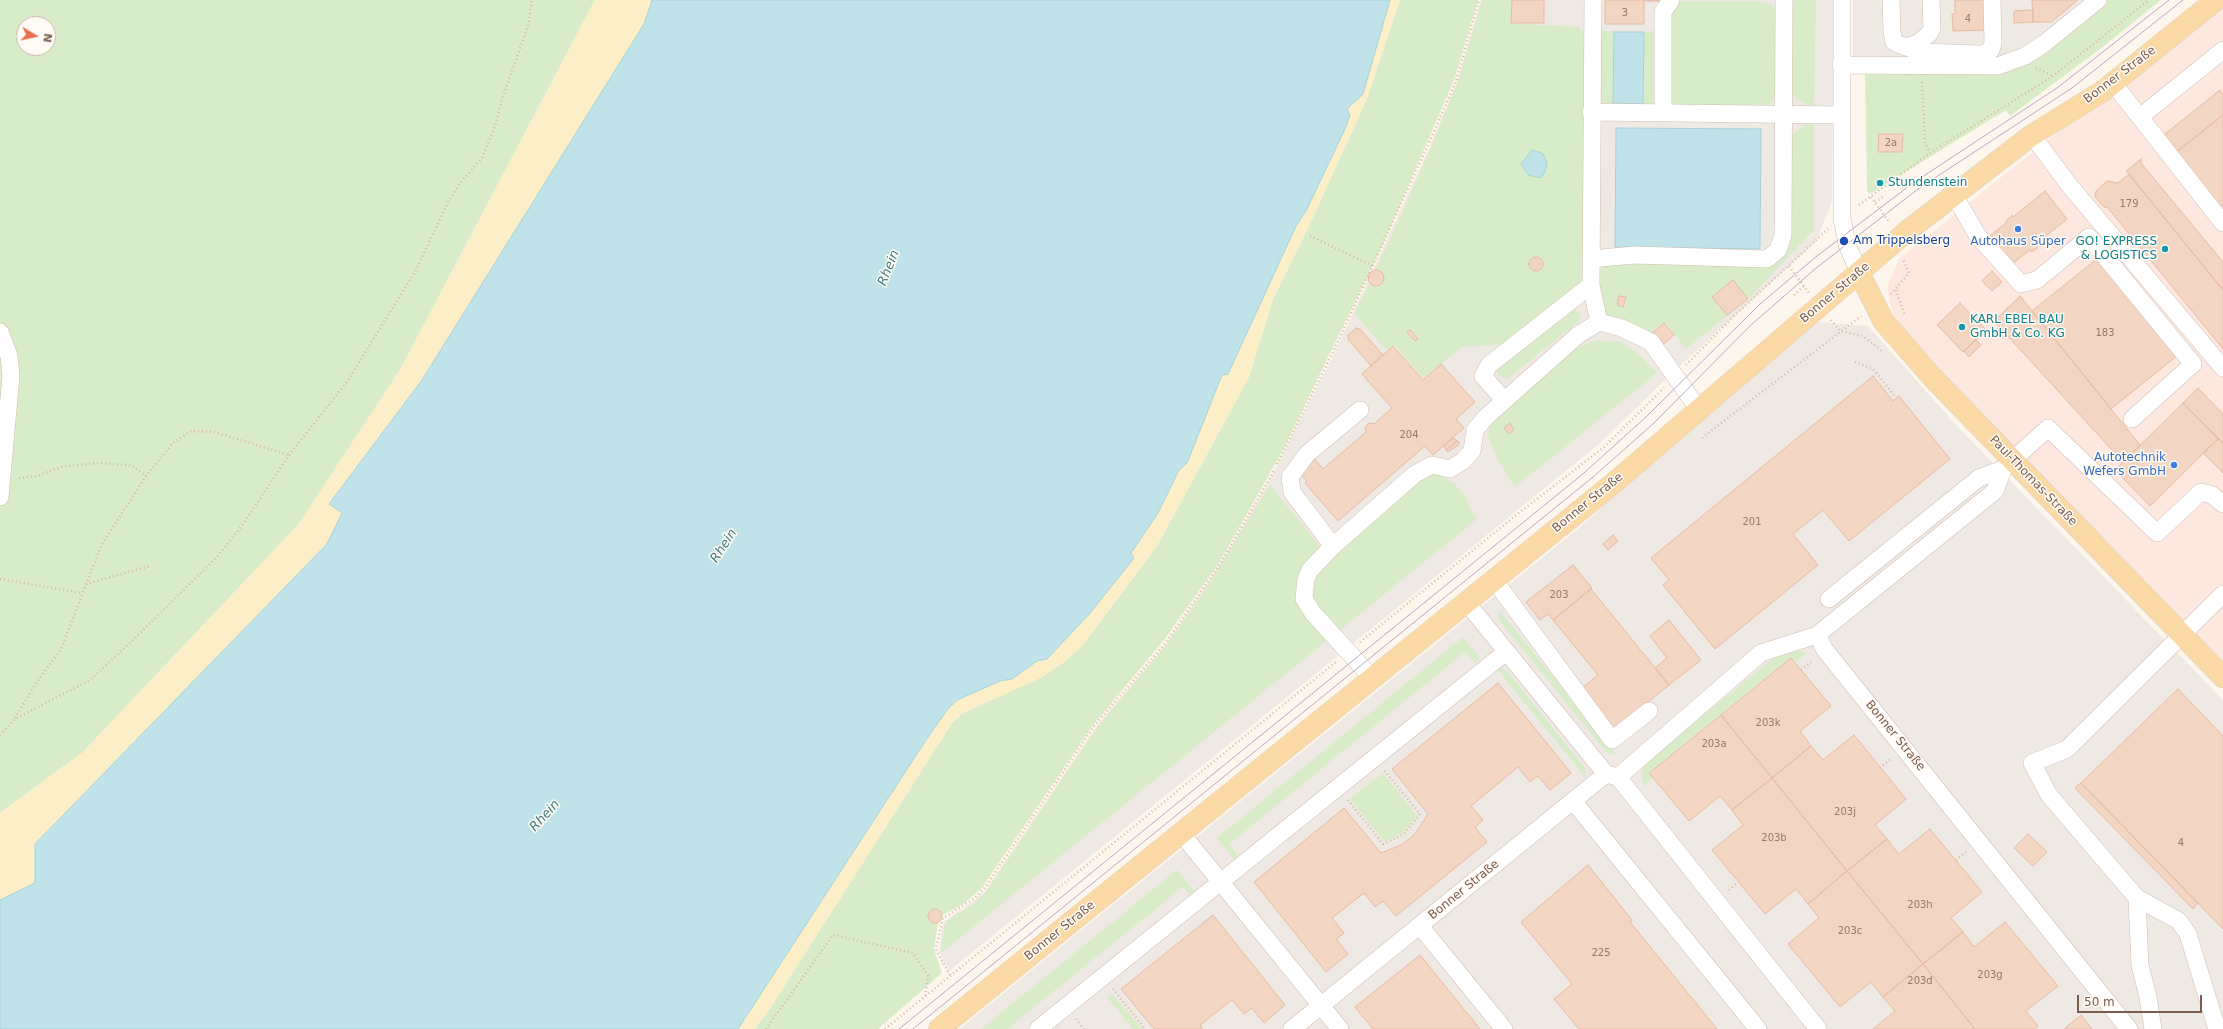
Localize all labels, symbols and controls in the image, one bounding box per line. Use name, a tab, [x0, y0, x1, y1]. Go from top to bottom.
house number: 3	[1622, 7, 1628, 19]
house number: 4	[1965, 13, 1971, 25]
north arrow	[16, 16, 56, 56]
text: N	[40, 32, 54, 43]
street label: Bonner Straße	[2081, 43, 2159, 107]
house number: 2a	[1885, 137, 1897, 149]
place label: Stundenstein	[1888, 176, 1967, 190]
marker: Stundenstein	[1875, 178, 1885, 188]
house number: 179	[2119, 198, 2139, 210]
marker: Autohaus Süper	[2013, 224, 2023, 234]
place label: Am Trippelsberg	[1853, 234, 1950, 248]
marker: Am Trippelsberg	[1838, 235, 1850, 247]
place label: Autohaus Süper	[1970, 235, 2066, 249]
place label: GO! EXPRESS & LOGISTICS	[2075, 235, 2157, 263]
marker: GO! EXPRESS & LOGISTICS	[2160, 244, 2170, 254]
water label: Rhein	[875, 248, 903, 288]
street label: Bonner Straße	[1797, 260, 1873, 326]
place label: KARL EBEL BAU GmbH & Co. KG	[1970, 313, 2065, 341]
marker: KARL EBEL BAU GmbH & Co. KG	[1957, 322, 1967, 332]
house number: 183	[2095, 327, 2115, 339]
house number: 204	[1399, 429, 1419, 441]
street label: Paul-Thomas-Straße	[1986, 433, 2080, 529]
place label: Autotechnik Wefers GmbH	[2083, 451, 2166, 479]
marker: Autotechnik Wefers GmbH	[2169, 460, 2179, 470]
street label: Bonner Straße	[1550, 470, 1626, 536]
house number: 201	[1742, 516, 1762, 528]
water label: Rhein	[707, 526, 741, 566]
house number: 203	[1549, 589, 1569, 601]
street label: Bonner Straße	[1862, 698, 1928, 774]
house number: 203k	[1756, 717, 1780, 729]
house number: 203a	[1701, 738, 1727, 750]
water label: Rhein	[527, 797, 563, 835]
house number: 203j	[1834, 806, 1856, 818]
house number: 203b	[1761, 832, 1787, 844]
house number: 4	[2178, 837, 2184, 849]
street label: Bonner Straße	[1426, 857, 1502, 923]
street label: Bonner Straße	[1022, 898, 1098, 964]
house number: 203h	[1907, 899, 1933, 911]
house number: 203c	[1838, 925, 1862, 937]
house number: 225	[1591, 947, 1611, 959]
house number: 203g	[1977, 969, 2003, 981]
house number: 203d	[1907, 975, 1933, 987]
scale bar	[2079, 987, 2204, 1013]
text: 50 m	[2084, 995, 2115, 1009]

